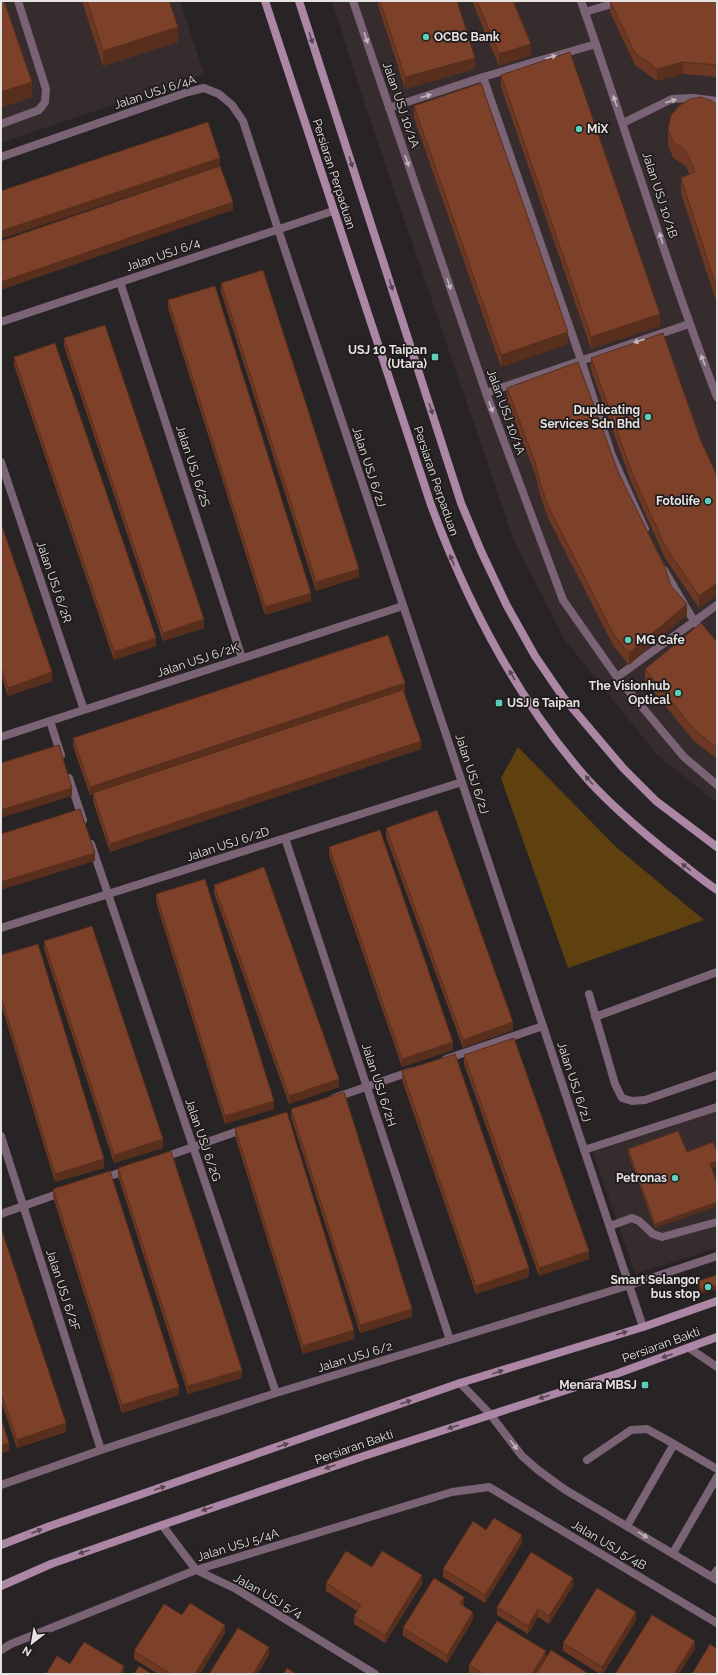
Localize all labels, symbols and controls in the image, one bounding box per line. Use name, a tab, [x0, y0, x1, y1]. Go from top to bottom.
place label: OCBC Bank	[434, 30, 500, 44]
one-way arrow	[308, 32, 314, 44]
one-way arrow	[363, 32, 369, 44]
marker: OCBC Bank	[421, 32, 431, 42]
one-way arrow	[545, 54, 557, 60]
street label: Jalan USJ 10/1A	[380, 60, 422, 150]
street label: Jalan USJ 6/4A	[112, 72, 198, 112]
one-way arrow	[421, 93, 433, 99]
one-way arrow	[612, 95, 618, 107]
one-way arrow	[665, 98, 677, 104]
street label: Persiaran Perpaduan	[310, 117, 358, 231]
place label: MiX	[587, 122, 608, 136]
marker: MiX	[574, 124, 584, 134]
street label: Jalan USJ 10/1B	[639, 150, 681, 240]
one-way arrow	[405, 155, 411, 167]
one-way arrow	[348, 156, 354, 168]
one-way arrow	[658, 231, 664, 243]
street label: Jalan USJ 6/4	[124, 236, 202, 274]
one-way arrow	[446, 279, 452, 291]
one-way arrow	[388, 280, 394, 292]
one-way arrow	[633, 338, 645, 344]
place label: USJ 10 Taipan (Utara)	[348, 343, 427, 371]
marker: USJ 10 Taipan (Utara)	[430, 352, 440, 362]
one-way arrow	[700, 354, 706, 366]
street label: Jalan USJ 10/1A	[484, 367, 528, 457]
one-way arrow	[489, 402, 495, 414]
place label: Duplicating Services Sdn Bhd	[540, 403, 640, 431]
one-way arrow	[428, 404, 434, 416]
marker: Duplicating Services Sdn Bhd	[643, 412, 653, 422]
street label: Jalan USJ 6/2S	[173, 423, 213, 509]
street label: Persiaran Perpaduan	[411, 424, 461, 538]
street label: Jalan USJ 6/2J	[349, 425, 389, 509]
place label: Fotolife	[656, 494, 700, 508]
marker: Fotolife	[703, 496, 713, 506]
street label: Jalan USJ 6/2R	[33, 539, 75, 625]
one-way arrow	[449, 554, 455, 566]
place label: MG Cafe	[636, 633, 685, 647]
marker: MG Cafe	[623, 635, 633, 645]
street label: Jalan USJ 6/2K	[155, 640, 241, 680]
one-way arrow	[509, 669, 516, 681]
place label: The Visionhub Optical	[589, 679, 670, 707]
marker: The Visionhub Optical	[673, 688, 683, 698]
place label: USJ 6 Taipan	[507, 696, 580, 710]
marker: USJ 6 Taipan	[494, 698, 504, 708]
street label: Jalan USJ 6/2J	[452, 732, 492, 816]
one-way arrow	[584, 775, 593, 785]
street label: Jalan USJ 6/2D	[185, 824, 272, 864]
one-way arrow	[680, 862, 691, 871]
street label: Jalan USJ 6/2J	[554, 1040, 594, 1124]
street label: Jalan USJ 6/2H	[359, 1042, 399, 1128]
street label: Jalan USJ 6/2G	[182, 1097, 224, 1183]
place label: Petronas	[616, 1171, 667, 1185]
marker: Petronas	[670, 1173, 680, 1183]
street label: Jalan USJ 6/2F	[43, 1248, 83, 1332]
place label: Smart Selangor bus stop	[610, 1273, 700, 1301]
marker: Smart Selangor bus stop	[703, 1282, 713, 1292]
street label: Persiaran Bakti	[620, 1324, 702, 1366]
one-way arrow	[616, 1330, 628, 1336]
street label: Jalan USJ 6/2	[316, 1339, 394, 1375]
one-way arrow	[661, 1353, 673, 1359]
one-way arrow	[492, 1369, 504, 1375]
place label: Menara MBSJ	[559, 1378, 637, 1392]
marker: Menara MBSJ	[640, 1380, 650, 1390]
one-way arrow	[538, 1394, 550, 1400]
one-way arrow	[400, 1399, 412, 1405]
one-way arrow	[447, 1424, 459, 1430]
street label: Persiaran Bakti	[313, 1427, 395, 1467]
one-way arrow	[510, 1440, 518, 1451]
one-way arrow	[277, 1442, 289, 1448]
one-way arrow	[324, 1465, 336, 1471]
one-way arrow	[154, 1485, 166, 1491]
one-way arrow	[201, 1507, 213, 1513]
street label: Jalan USJ 5/4B	[569, 1517, 649, 1573]
street label: Jalan USJ 5/4A	[195, 1526, 281, 1564]
one-way arrow	[32, 1528, 44, 1534]
one-way arrow	[637, 1532, 649, 1539]
one-way arrow	[78, 1549, 90, 1555]
street label: Jalan USJ 5/4	[231, 1571, 305, 1621]
north arrow	[12, 1623, 52, 1663]
text: N	[20, 1643, 34, 1659]

